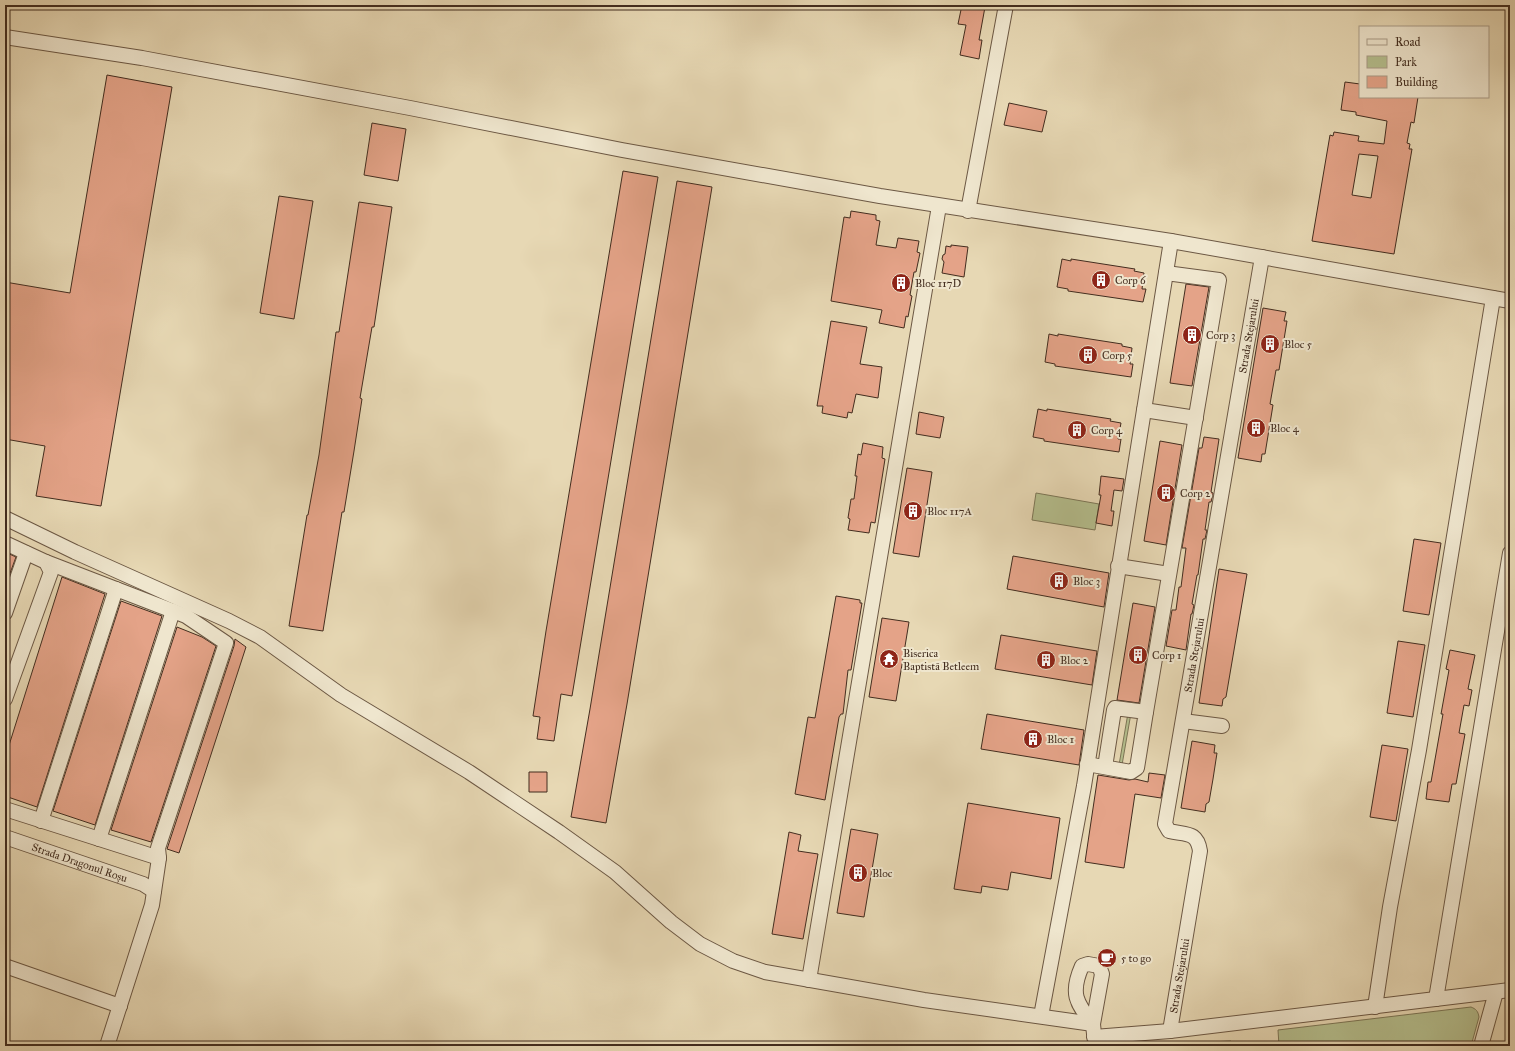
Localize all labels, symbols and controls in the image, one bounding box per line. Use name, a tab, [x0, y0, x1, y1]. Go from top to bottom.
legend	[1359, 26, 1489, 98]
text: Road	[1395, 35, 1421, 49]
text: Park	[1395, 55, 1417, 69]
text: Building	[1395, 75, 1438, 90]
building icon: Corp 6	[1090, 269, 1112, 291]
building icon: Bloc 117D	[890, 272, 912, 294]
place label: Corp 6	[1115, 274, 1146, 287]
place label: Bloc 117D	[915, 277, 961, 290]
street label: Strada Stejarului	[1236, 297, 1261, 374]
building icon: Corp 3	[1181, 324, 1203, 346]
place label: Corp 3	[1206, 329, 1236, 342]
building icon: Bloc 5	[1259, 333, 1281, 355]
place label: Bloc 5	[1284, 338, 1312, 351]
building icon: Corp 5	[1077, 344, 1099, 366]
place label: Corp 5	[1102, 349, 1132, 362]
building icon: Bloc 4	[1245, 417, 1267, 439]
building icon: Corp 4	[1066, 419, 1088, 441]
place label: Bloc 4	[1270, 422, 1300, 435]
place label: Corp 4	[1091, 424, 1123, 437]
building icon: Corp 2	[1155, 482, 1177, 504]
place label: Corp 2	[1180, 487, 1211, 500]
building icon: Bloc 117A	[902, 500, 924, 522]
place label: Bloc 117A	[927, 505, 972, 518]
building icon: Bloc 3	[1048, 570, 1070, 592]
place label: Bloc 3	[1073, 575, 1100, 588]
street label: Strada Stejarului	[1181, 617, 1207, 694]
building icon: Corp 1	[1127, 644, 1149, 666]
place label: Biserica Baptistă Betleem	[903, 647, 980, 673]
temple icon: Biserica Baptistă Betleem	[878, 648, 900, 670]
building icon: Bloc 2	[1035, 649, 1057, 671]
place label: Corp 1	[1152, 649, 1181, 662]
place label: Bloc 2	[1060, 654, 1089, 667]
building icon: Bloc 1	[1022, 728, 1044, 750]
place label: Bloc 1	[1047, 733, 1074, 746]
street label: Strada Dragonul Roșu	[30, 840, 129, 885]
building icon: Bloc	[847, 862, 869, 884]
place label: Bloc	[872, 867, 893, 880]
street label: Strada Stejarului	[1167, 937, 1192, 1014]
cafe icon: 5 to go	[1096, 947, 1118, 969]
place label: 5 to go	[1121, 952, 1152, 965]

